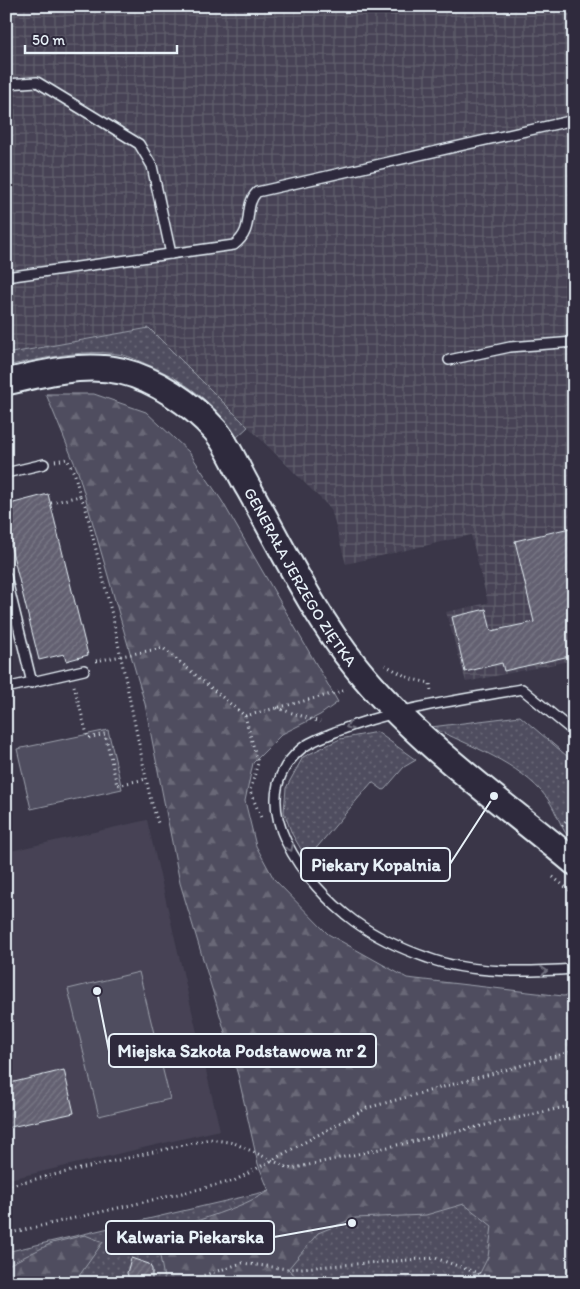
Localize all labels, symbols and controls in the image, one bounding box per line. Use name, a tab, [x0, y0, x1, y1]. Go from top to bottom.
scale bar	[25, 22, 178, 54]
text: 50 m	[32, 31, 65, 49]
street label: GENERAŁA JERZEGO ZIĘTKA	[240, 484, 361, 670]
one-way arrow	[345, 720, 354, 731]
one-way arrow	[284, 843, 294, 852]
callout: Piekary Kopalnia	[301, 848, 450, 881]
text: Piekary Kopalnia	[311, 854, 441, 876]
one-way arrow	[541, 965, 549, 976]
callout: Miejska Szkoła Podstawowa nr 2	[109, 1034, 376, 1067]
text: Miejska Szkoła Podstawowa nr 2	[118, 1040, 367, 1062]
callout: Kalwaria Piekarska	[106, 1221, 274, 1254]
text: Kalwaria Piekarska	[116, 1226, 264, 1248]

